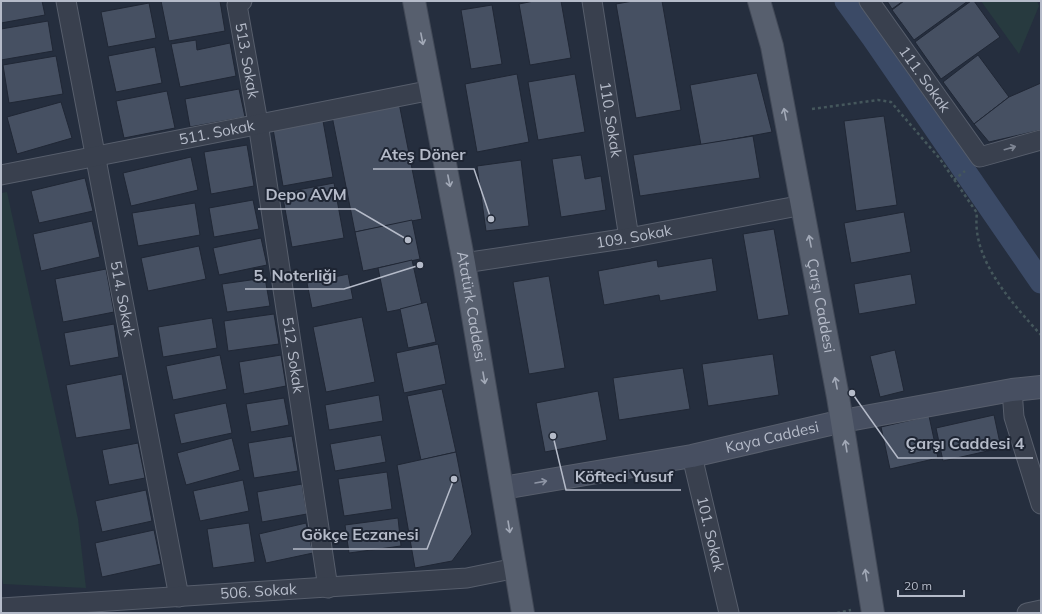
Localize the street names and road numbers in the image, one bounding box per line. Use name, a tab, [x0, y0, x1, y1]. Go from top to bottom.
street label: 513. Sokak	[231, 21, 264, 100]
street label: 111. Sokak	[895, 42, 955, 116]
street label: 110. Sokak	[596, 80, 626, 159]
street label: 511. Sokak	[177, 115, 256, 149]
street label: 109. Sokak	[595, 220, 674, 252]
street label: Atatürk Caddesi	[453, 249, 491, 364]
street label: Çarşı Caddesi	[803, 257, 839, 354]
street label: 514. Sokak	[106, 259, 139, 338]
street label: 512. Sokak	[278, 316, 309, 395]
street label: Kaya Caddesi	[723, 417, 821, 457]
street label: 101. Sokak	[693, 494, 729, 574]
street label: 506. Sokak	[220, 579, 298, 603]

